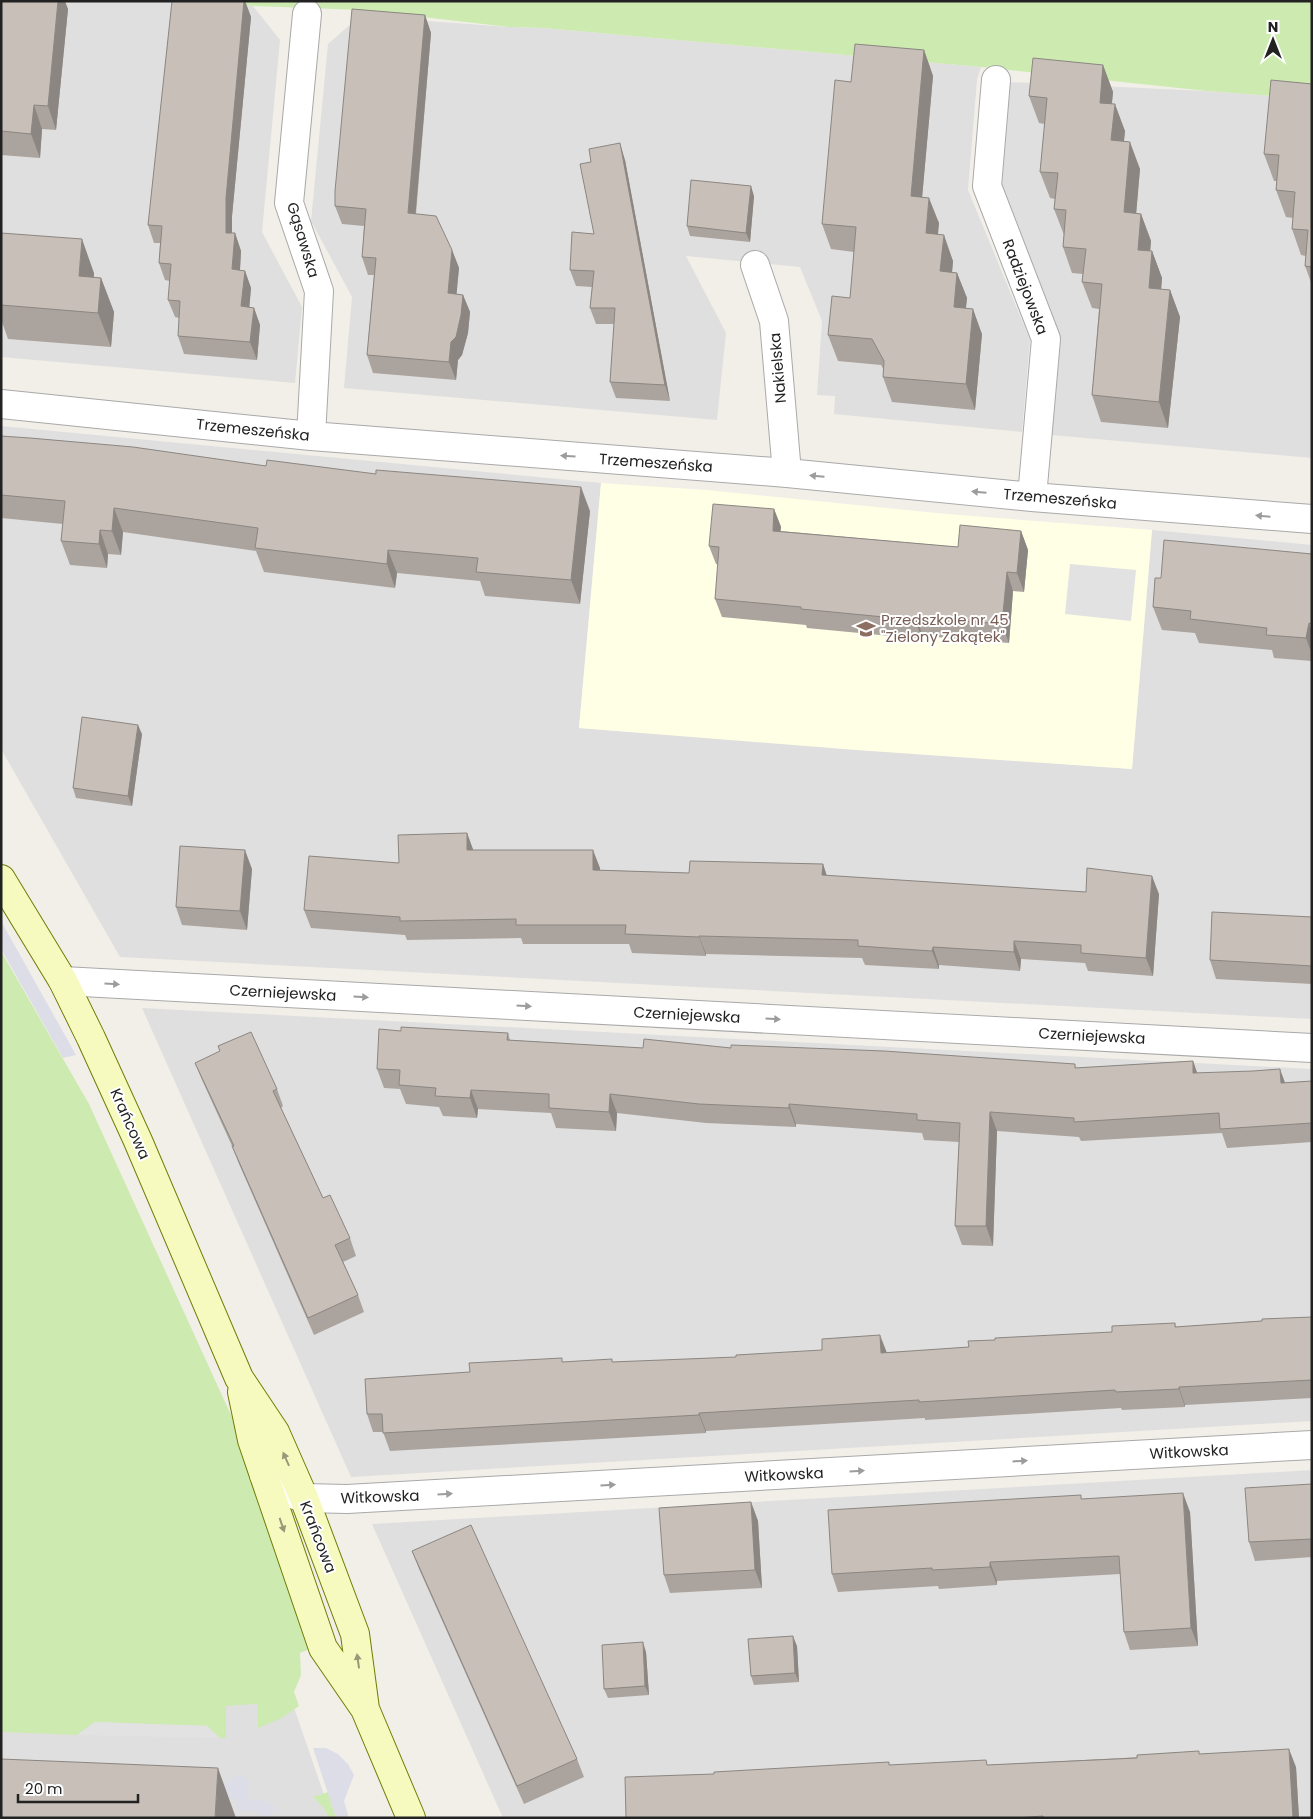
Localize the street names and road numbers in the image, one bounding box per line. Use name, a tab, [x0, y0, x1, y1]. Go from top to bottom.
street label: Gąsawska	[282, 200, 325, 280]
street label: Radziejowska	[998, 236, 1053, 338]
street label: Nakielska	[764, 332, 791, 404]
street label: Trzemeszeńska	[195, 413, 311, 446]
street label: Trzemeszeńska	[599, 448, 714, 477]
street label: Trzemeszeńska	[1002, 483, 1118, 514]
street label: Czerniejewska	[229, 979, 337, 1006]
street label: Czerniejewska	[633, 1001, 741, 1028]
street label: Czerniejewska	[1038, 1022, 1146, 1049]
street label: Krańcowa	[106, 1085, 155, 1163]
street label: Witkowska	[1149, 1439, 1229, 1464]
street label: Witkowska	[744, 1462, 824, 1487]
street label: Witkowska	[340, 1485, 420, 1508]
street label: Krańcowa	[295, 1498, 342, 1576]

